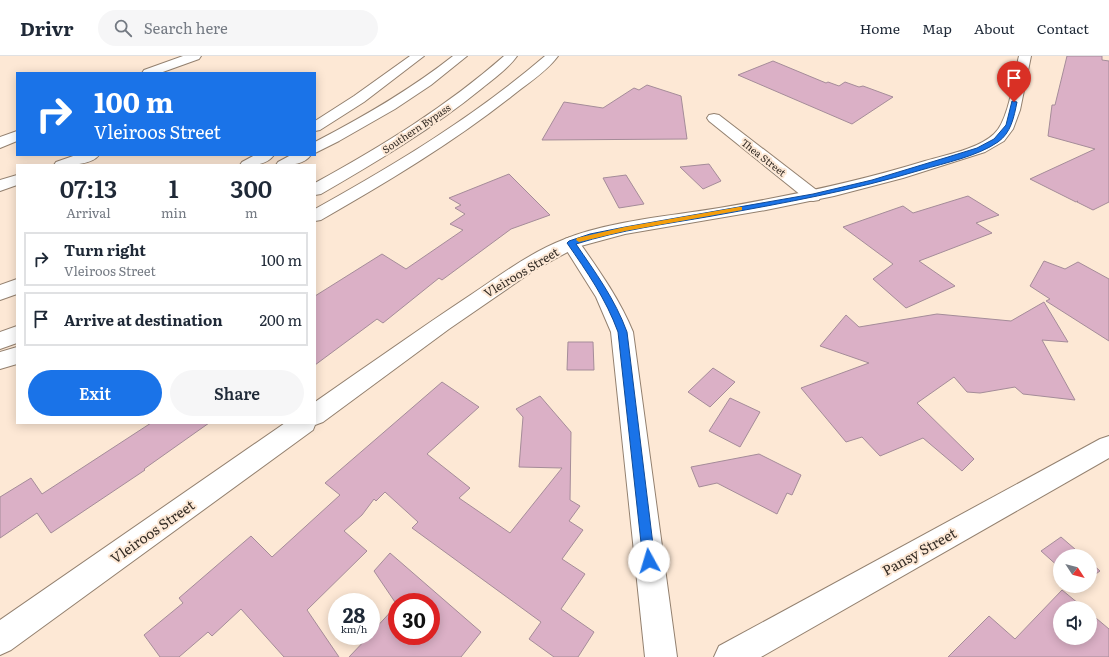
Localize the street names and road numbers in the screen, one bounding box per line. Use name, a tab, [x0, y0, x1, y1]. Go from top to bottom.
street label: Southern Bypass	[379, 99, 454, 156]
street label: Thea Street	[738, 135, 790, 179]
street label: Vleiroos Street	[480, 242, 562, 301]
street label: Vleiroos Street	[106, 494, 198, 567]
street label: Pansy Street	[878, 522, 960, 580]

